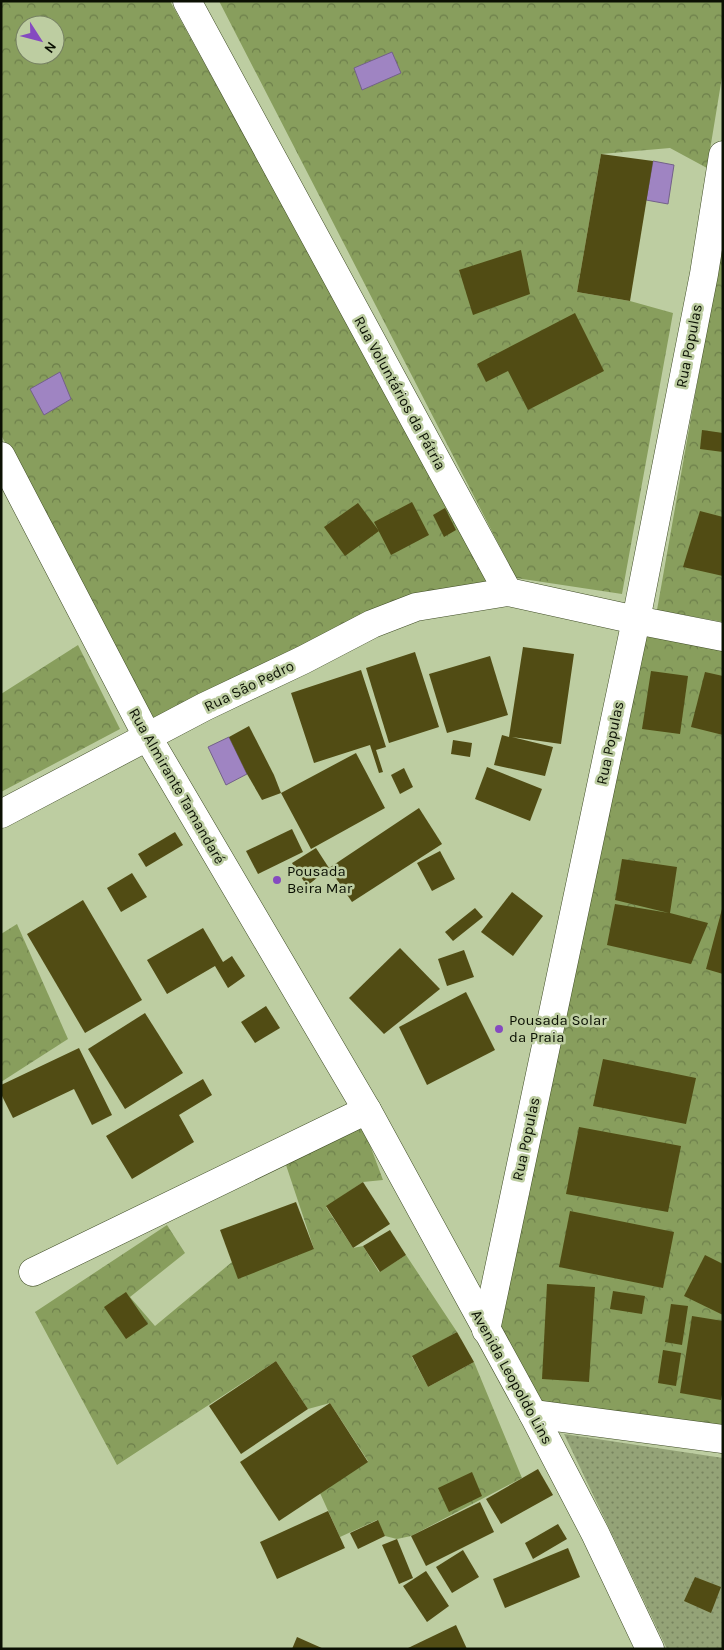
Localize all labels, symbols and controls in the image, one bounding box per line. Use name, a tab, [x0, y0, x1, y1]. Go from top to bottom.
north arrow	[15, 15, 65, 65]
text: N	[40, 38, 60, 56]
street label: Rua Populas	[672, 303, 706, 389]
street label: Rua Voluntários da Pátria	[350, 313, 450, 473]
street label: Rua São Pedro	[201, 656, 297, 716]
street label: Rua Populas	[592, 700, 628, 786]
street label: Rua Almirante Tamandaré	[125, 705, 229, 867]
place label: Pousada Beira Mar	[287, 862, 353, 897]
marker: Pousada Beira Mar	[271, 874, 283, 886]
place label: Pousada Solar da Praia	[509, 1011, 607, 1046]
marker: Pousada Solar da Praia	[493, 1023, 505, 1035]
street label: Rua Populas	[508, 1096, 544, 1182]
street label: Avenida Leopoldo Lins	[468, 1307, 556, 1447]

